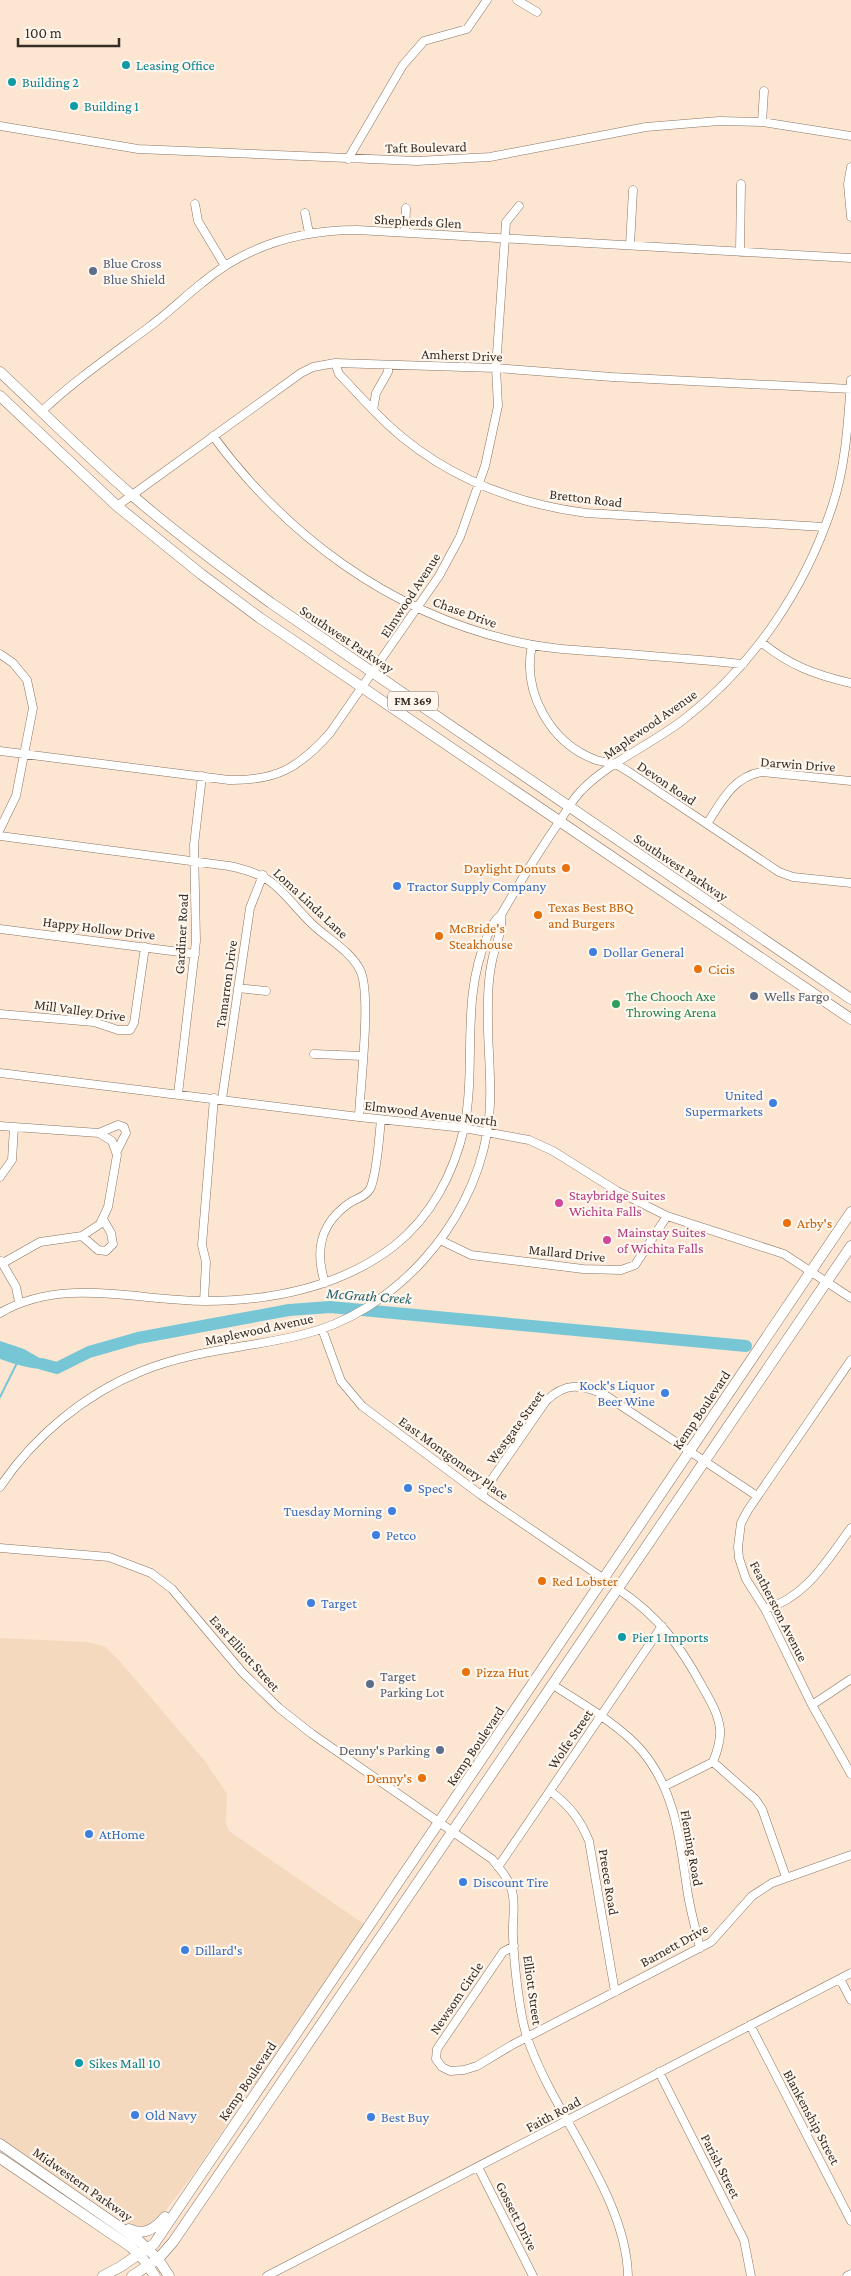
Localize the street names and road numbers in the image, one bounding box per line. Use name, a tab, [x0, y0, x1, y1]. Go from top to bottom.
street label: Taft Boulevard	[385, 138, 468, 156]
street label: Shepherds Glen	[374, 211, 463, 231]
street label: Amherst Drive	[421, 346, 503, 364]
street label: Bretton Road	[549, 486, 624, 510]
street label: Elmwood Avenue	[377, 550, 443, 640]
street label: Chase Drive	[431, 593, 499, 631]
street label: Southwest Parkway	[297, 602, 397, 677]
street label: Maplewood Avenue	[600, 686, 700, 762]
road number: FM 369	[388, 691, 438, 710]
street label: Darwin Drive	[760, 753, 836, 775]
street label: Devon Road	[635, 758, 700, 809]
street label: Southwest Parkway	[631, 830, 731, 905]
street label: Loma Linda Lane	[270, 864, 352, 942]
street label: Gardiner Road	[171, 893, 191, 975]
street label: Happy Hollow Drive	[42, 913, 156, 943]
street label: Tamarron Drive	[212, 939, 240, 1029]
street label: Mill Valley Drive	[33, 996, 127, 1024]
street label: Elmwood Avenue North	[364, 1097, 499, 1129]
street label: Mallard Drive	[528, 1241, 606, 1265]
street label: Maplewood Avenue	[203, 1310, 315, 1348]
street label: Kemp Boulevard	[669, 1367, 734, 1453]
street label: Westgate Street	[483, 1387, 547, 1467]
street label: East Montgomery Place	[396, 1413, 512, 1503]
street label: Featherston Avenue	[747, 1558, 811, 1664]
street label: East Elliott Street	[207, 1612, 284, 1695]
street label: Kemp Boulevard	[443, 1703, 508, 1789]
street label: Wolfe Street	[544, 1706, 596, 1772]
street label: Fleming Road	[677, 1809, 707, 1888]
street label: Preece Road	[596, 1848, 622, 1917]
street label: Barnett Drive	[637, 1920, 711, 1970]
street label: Elliott Street	[520, 1954, 546, 2026]
street label: Newsom Circle	[426, 1959, 486, 2037]
street label: Kemp Boulevard	[215, 2038, 280, 2124]
street label: Blankenship Street	[780, 2067, 844, 2167]
street label: Faith Road	[523, 2093, 584, 2135]
street label: Parish Street	[698, 2131, 744, 2201]
street label: Midwestern Parkway	[30, 2144, 136, 2225]
street label: Gossett Drive	[493, 2179, 541, 2253]

